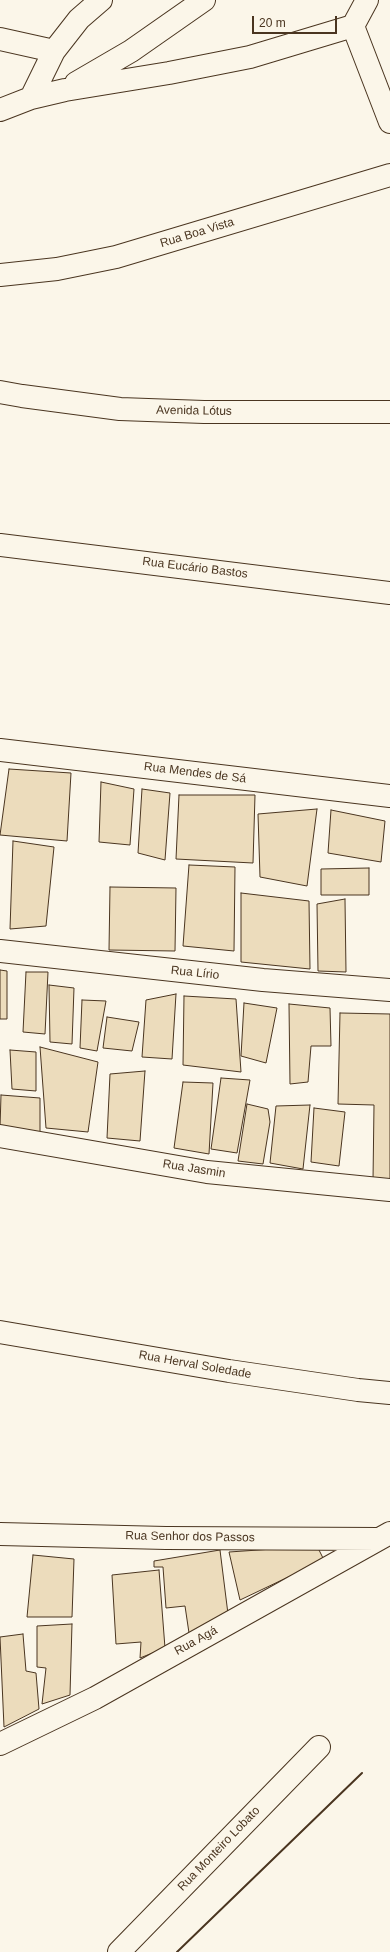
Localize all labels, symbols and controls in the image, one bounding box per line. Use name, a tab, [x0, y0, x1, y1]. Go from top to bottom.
scale bar	[254, 8, 339, 34]
text: 20 m	[259, 16, 286, 30]
street label: Rua Boa Vista	[158, 215, 236, 251]
street label: Avenida Lótus	[156, 403, 232, 419]
street label: Rua Eucário Bastos	[141, 554, 249, 582]
street label: Rua Mendes de Sá	[143, 760, 247, 786]
street label: Rua Lírio	[170, 963, 220, 983]
street label: Rua Jasmin	[162, 1157, 226, 1181]
street label: Rua Herval Soledade	[138, 1348, 252, 1382]
street label: Rua Senhor dos Passos	[125, 1529, 255, 1545]
street label: Rua Agá	[172, 1623, 220, 1659]
street label: Rua Monteiro Lobato	[175, 1804, 263, 1894]

